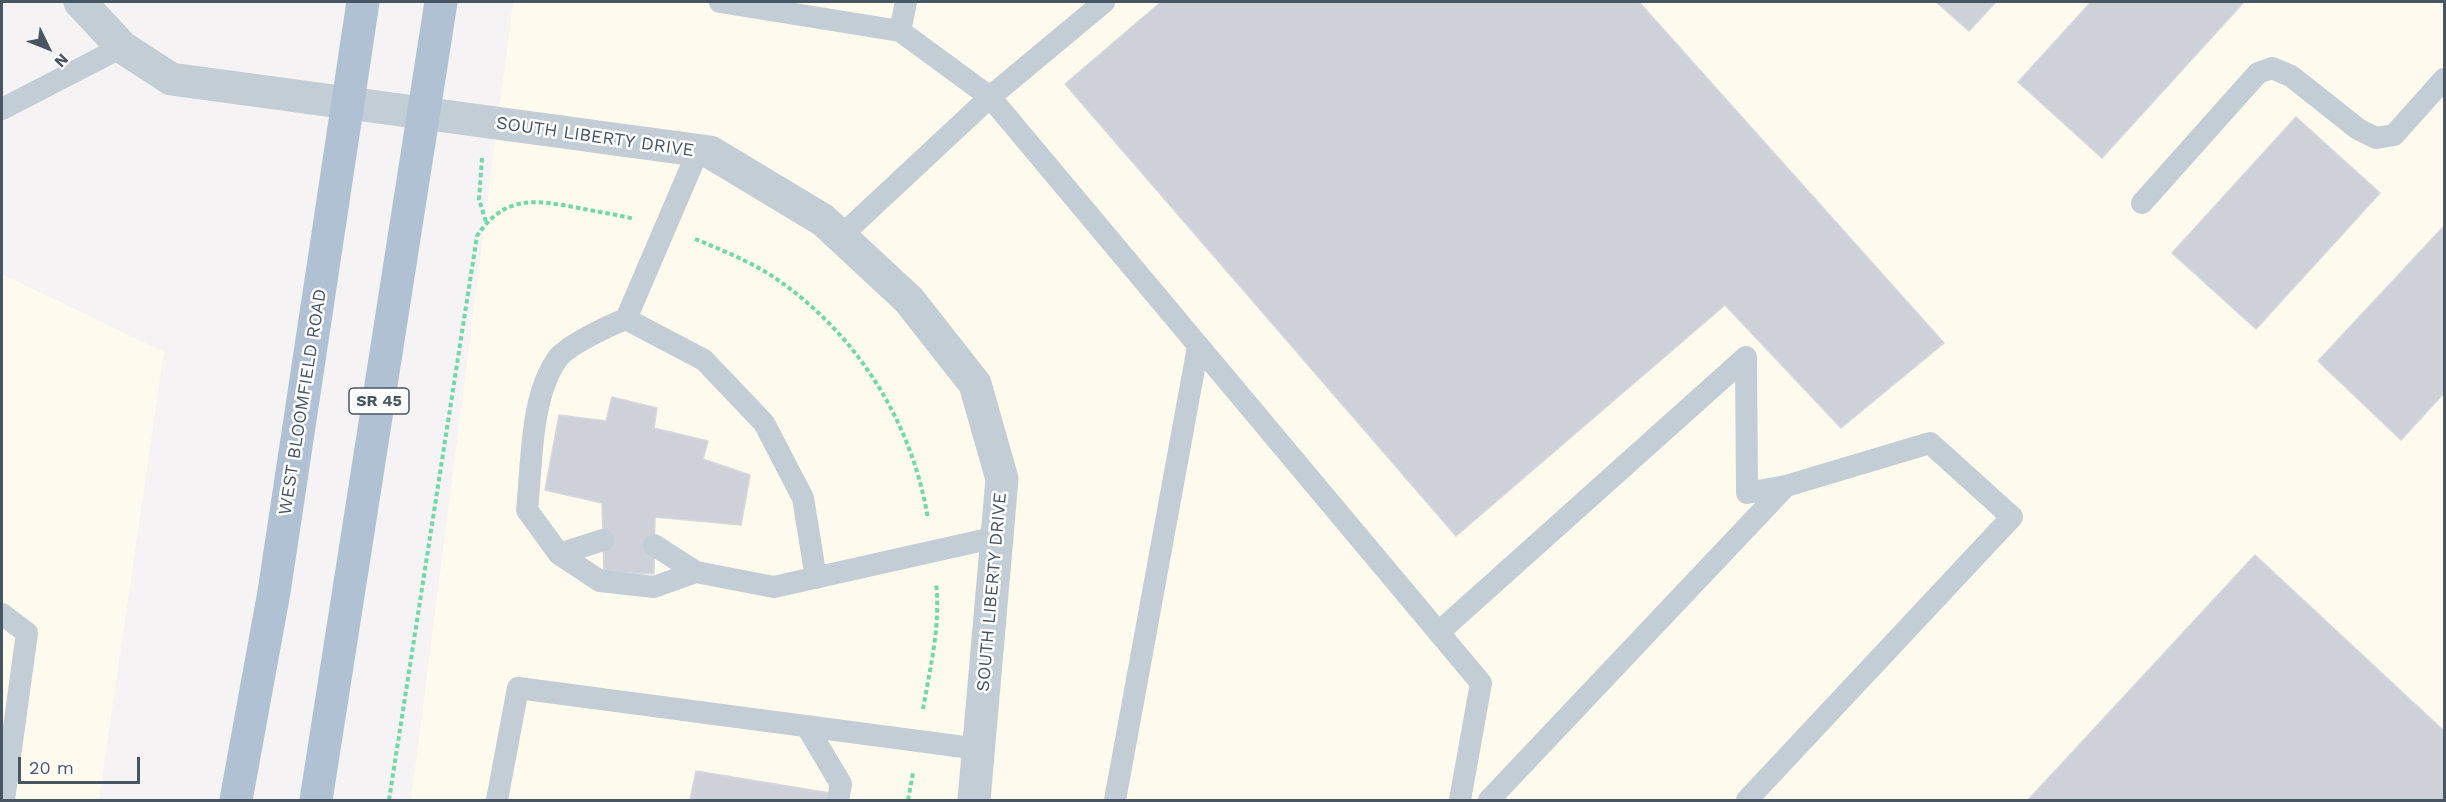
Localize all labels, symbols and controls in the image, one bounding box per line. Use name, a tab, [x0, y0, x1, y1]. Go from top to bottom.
north arrow	[18, 18, 78, 78]
text: N	[51, 50, 73, 71]
street label: SOUTH LIBERTY DRIVE	[495, 112, 695, 162]
street label: WEST BLOOMFIELD ROAD	[274, 287, 332, 517]
road number: SR 45	[349, 388, 409, 414]
street label: SOUTH LIBERTY DRIVE	[973, 492, 1011, 692]
scale bar	[21, 745, 142, 783]
text: 20 m	[29, 757, 74, 778]

